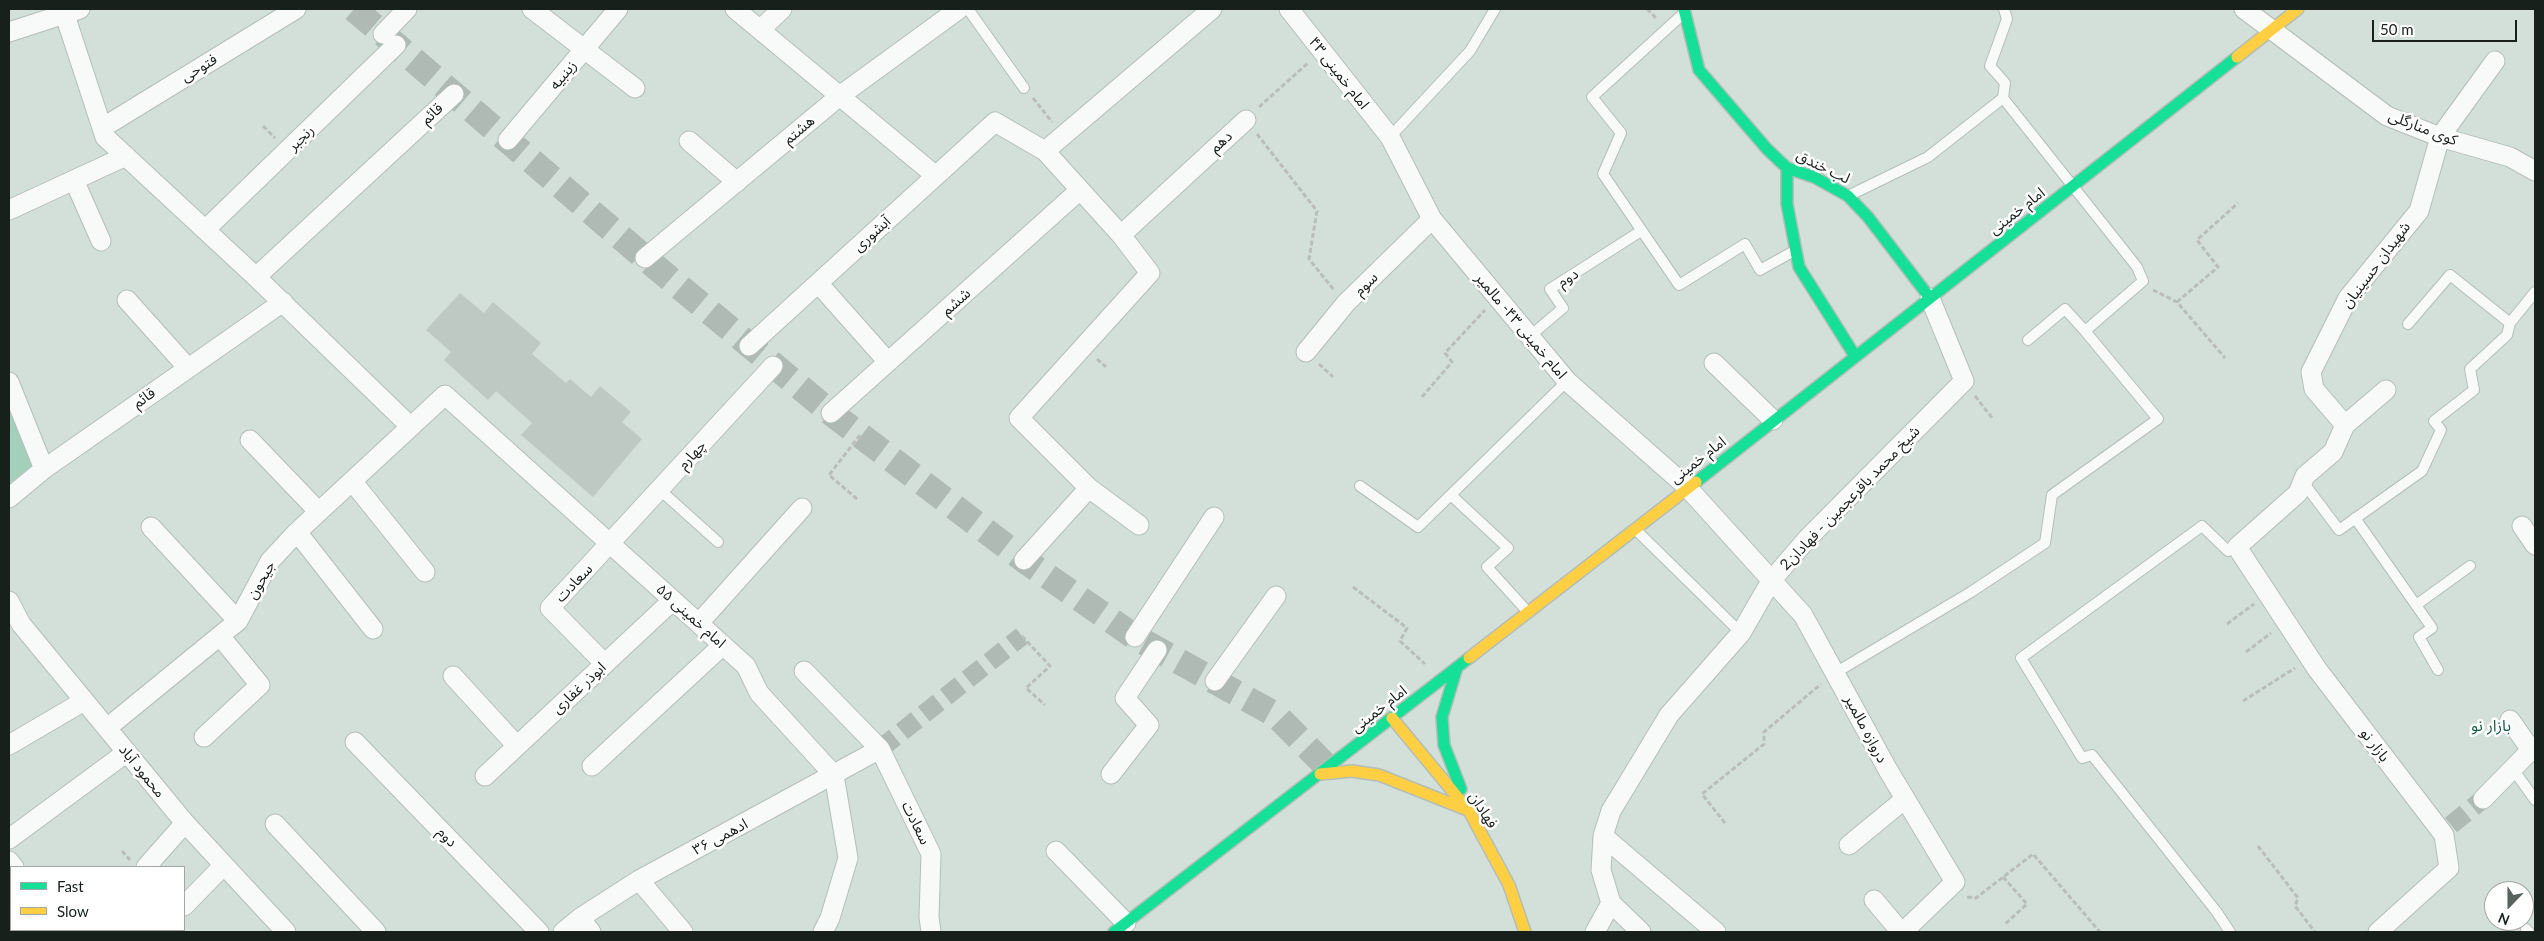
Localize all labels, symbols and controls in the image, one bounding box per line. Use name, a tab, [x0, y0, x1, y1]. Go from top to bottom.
scale bar	[2374, 10, 2519, 42]
text: 50 m	[2380, 20, 2414, 38]
street label: امام خمینی ۴۳	[1305, 33, 1373, 113]
street label: فتوحی	[178, 50, 220, 86]
street label: زینبیه	[546, 57, 580, 93]
street label: قائم	[417, 99, 447, 129]
street label: کوی منارگلی	[2386, 107, 2460, 149]
street label: هشتم	[780, 112, 818, 148]
street label: رنجبر	[284, 121, 318, 155]
street label: دهم	[1206, 127, 1236, 157]
street label: لب خندق	[1793, 146, 1853, 188]
street label: امام خمینی	[1985, 184, 2049, 238]
street label: آبشوری	[850, 212, 894, 256]
street label: شهیدان حسینیان	[2338, 218, 2414, 312]
street label: دوم	[1554, 265, 1582, 291]
street label: سوم	[1350, 268, 1382, 300]
street label: امام خمینی ۴۳- مالمیر	[1471, 269, 1571, 383]
street label: ششم	[938, 284, 974, 320]
street label: قائم	[129, 384, 159, 412]
street label: شیخ محمد باقرعجمین - فهادان2	[1776, 422, 1924, 574]
street label: امام خمینی	[1666, 433, 1730, 487]
street label: چهارم	[674, 437, 710, 473]
street label: جیحون	[243, 558, 279, 602]
street label: سعادت	[552, 560, 596, 606]
street label: امام خمینی ۵۵	[653, 580, 729, 652]
street label: ابوذر غفاری	[548, 658, 610, 718]
street label: امام خمینی	[1347, 682, 1411, 736]
street label: دروازه مالمیر	[1841, 692, 1891, 766]
district label: بازار نو	[2471, 716, 2511, 736]
street label: بازار نو	[2357, 725, 2393, 765]
street label: محمود آباد	[115, 741, 169, 801]
street label: فهادان	[1465, 788, 1501, 832]
street label: سعادت	[898, 798, 934, 848]
street label: ادهمی ۳۶	[689, 815, 751, 859]
street label: دوم	[433, 823, 461, 851]
legend	[10, 866, 185, 931]
text: Fast	[57, 877, 84, 895]
north arrow	[2484, 881, 2534, 931]
text: Slow	[57, 902, 89, 920]
text: N	[2495, 910, 2512, 929]

